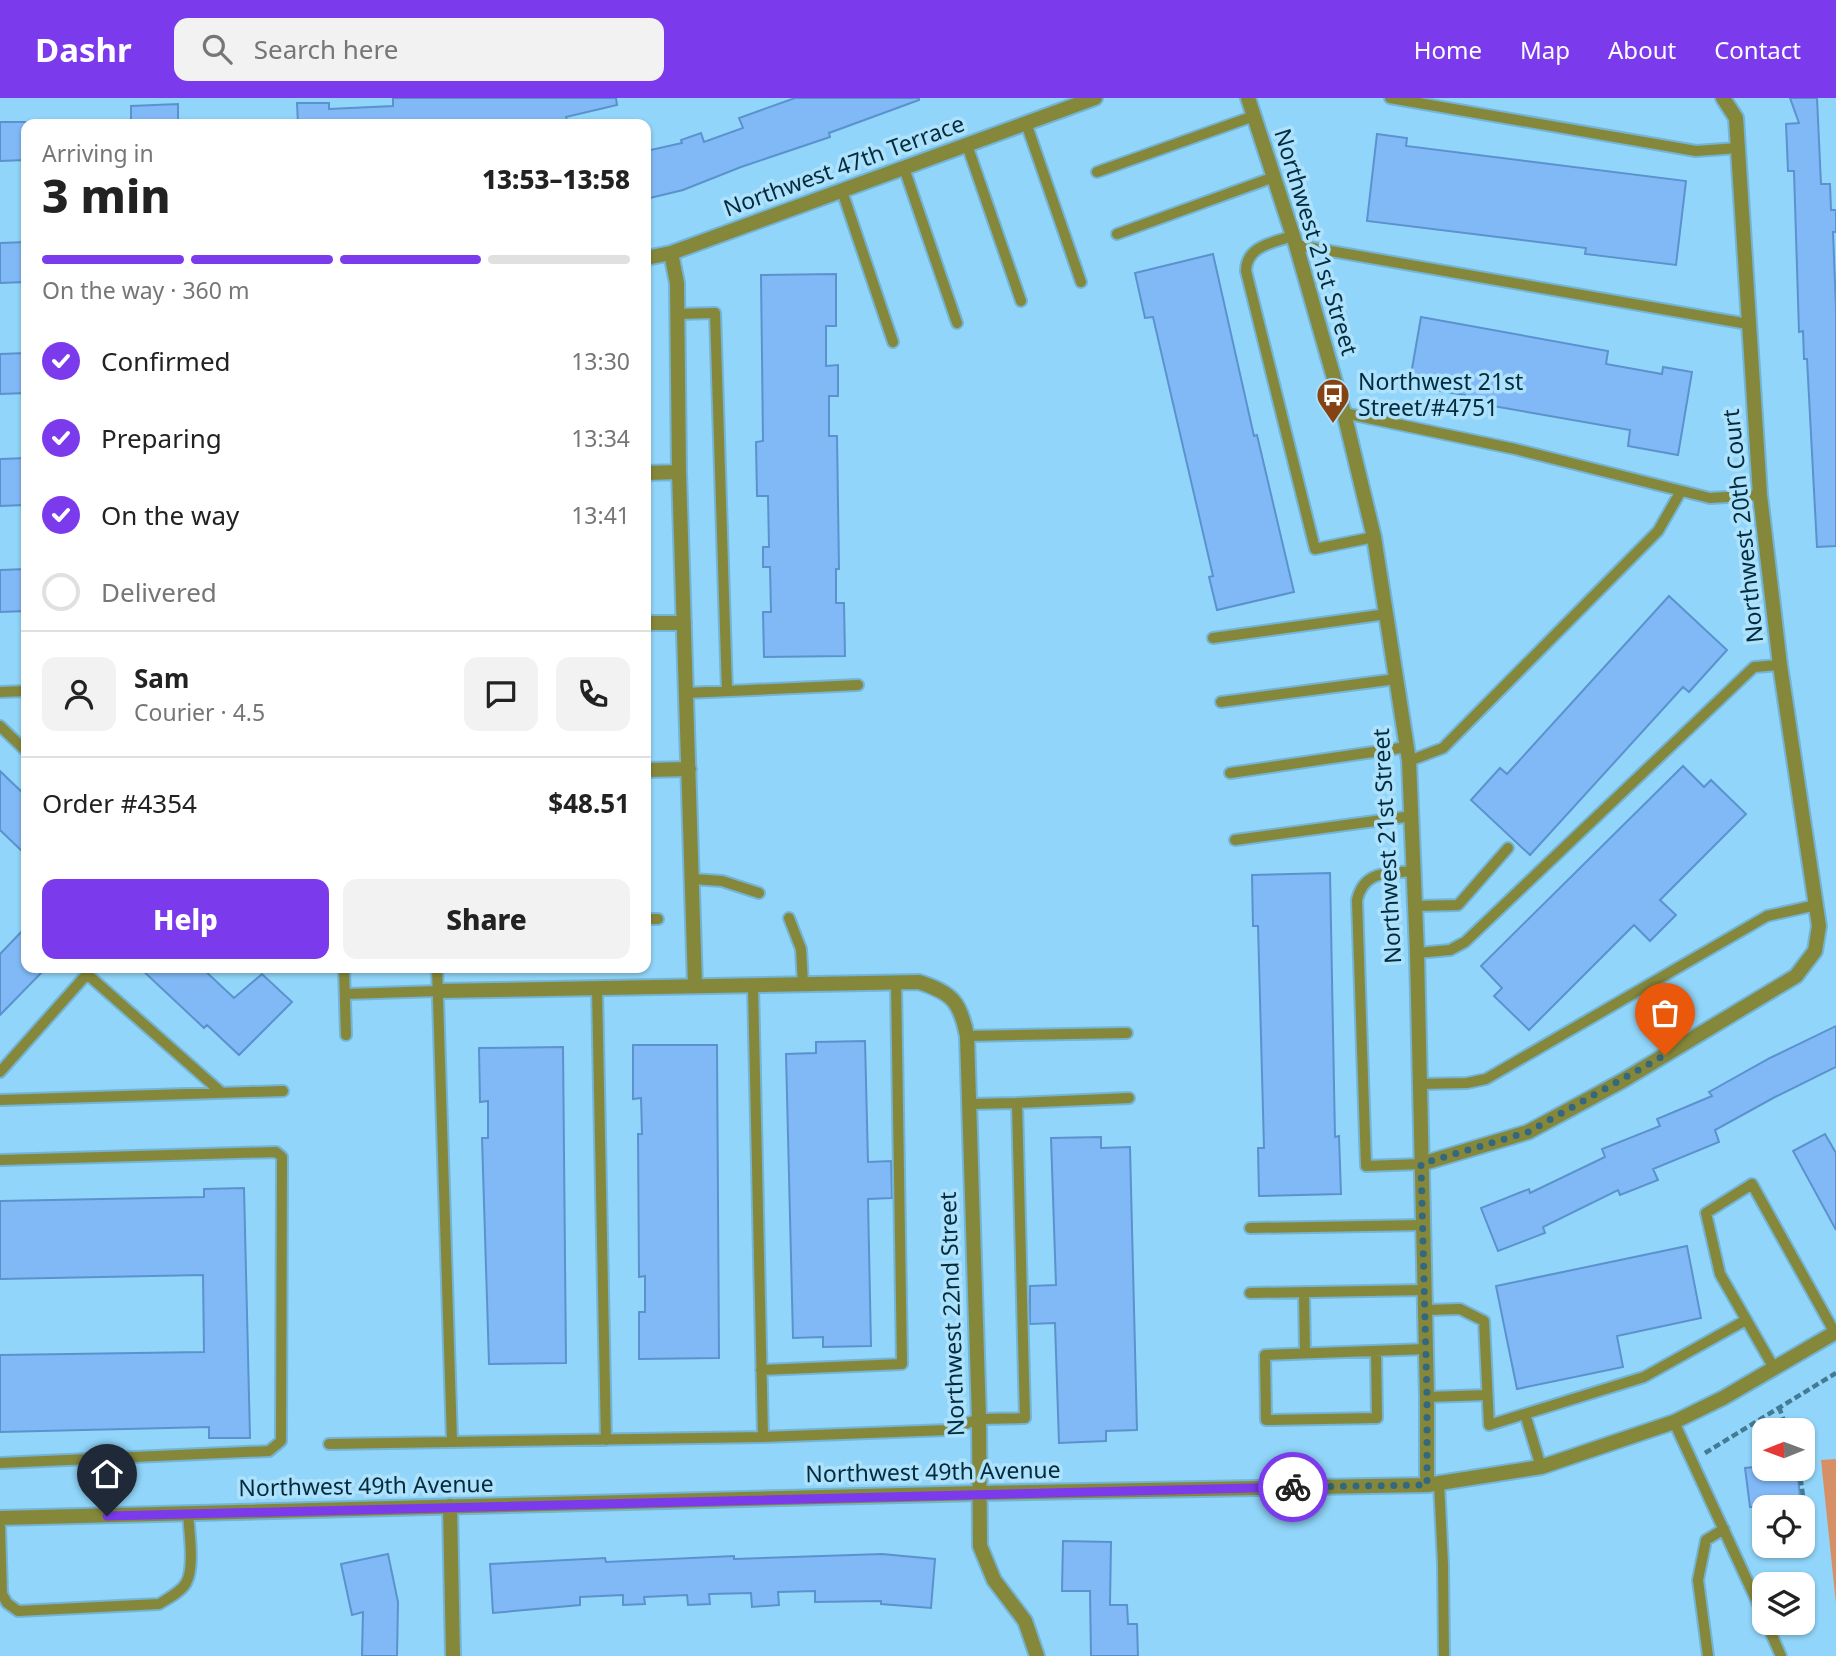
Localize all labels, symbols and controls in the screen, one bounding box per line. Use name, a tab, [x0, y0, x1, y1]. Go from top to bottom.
search box	[174, 18, 664, 81]
text: Dashr	[35, 27, 132, 72]
icon: search	[198, 30, 236, 68]
text: Search here	[254, 31, 398, 67]
text: Home	[1414, 33, 1482, 66]
text: Map	[1520, 33, 1570, 66]
text: About	[1608, 33, 1676, 66]
text: Contact	[1714, 33, 1801, 66]
street label: Northwest 47th Terrace	[719, 107, 969, 224]
street label: Northwest 21st Street	[1267, 124, 1367, 359]
text: Arriving in	[42, 137, 154, 169]
text: 13:53–13:58	[482, 161, 630, 197]
text: 3 min	[42, 164, 171, 226]
text: On the way · 360 m	[42, 274, 249, 306]
icon: check	[42, 342, 80, 380]
text: Confirmed	[101, 343, 231, 379]
text: 13:30	[571, 345, 630, 377]
place label: Northwest 21st Street/#4751	[1358, 365, 1523, 423]
bus stop icon: Northwest 21st Street/#4751	[1314, 376, 1352, 425]
street label: Northwest 20th Court	[1714, 408, 1770, 645]
icon: check	[42, 419, 80, 457]
text: Preparing	[101, 420, 222, 456]
text: 13:34	[571, 422, 630, 454]
icon: check	[42, 496, 80, 534]
text: On the way	[101, 497, 239, 533]
text: 13:41	[571, 499, 630, 531]
text: Delivered	[101, 574, 217, 610]
button: person	[42, 657, 116, 731]
button: chat	[464, 657, 538, 731]
button: phone	[556, 657, 630, 731]
text: Sam	[134, 660, 189, 696]
text: Courier · 4.5	[134, 696, 265, 728]
street label: Northwest 21st Street	[1364, 728, 1408, 965]
text: Order #4354	[42, 785, 197, 821]
text: $48.51	[548, 785, 630, 821]
button: Help	[42, 879, 329, 959]
button: Share	[343, 879, 630, 959]
pin	[1635, 983, 1695, 1055]
icon: bag	[1646, 994, 1684, 1032]
street label: Northwest 22nd Street	[931, 1191, 971, 1437]
north arrow	[1752, 1418, 1815, 1480]
map controls	[1752, 1418, 1815, 1635]
pin	[77, 1444, 137, 1516]
courier	[1258, 1452, 1328, 1522]
street label: Northwest 49th Avenue	[805, 1453, 1061, 1489]
icon: home	[88, 1455, 126, 1493]
street label: Northwest 49th Avenue	[238, 1467, 494, 1503]
icon: bike	[1274, 1468, 1312, 1506]
button: locate	[1752, 1495, 1815, 1558]
button: layers	[1752, 1572, 1815, 1635]

